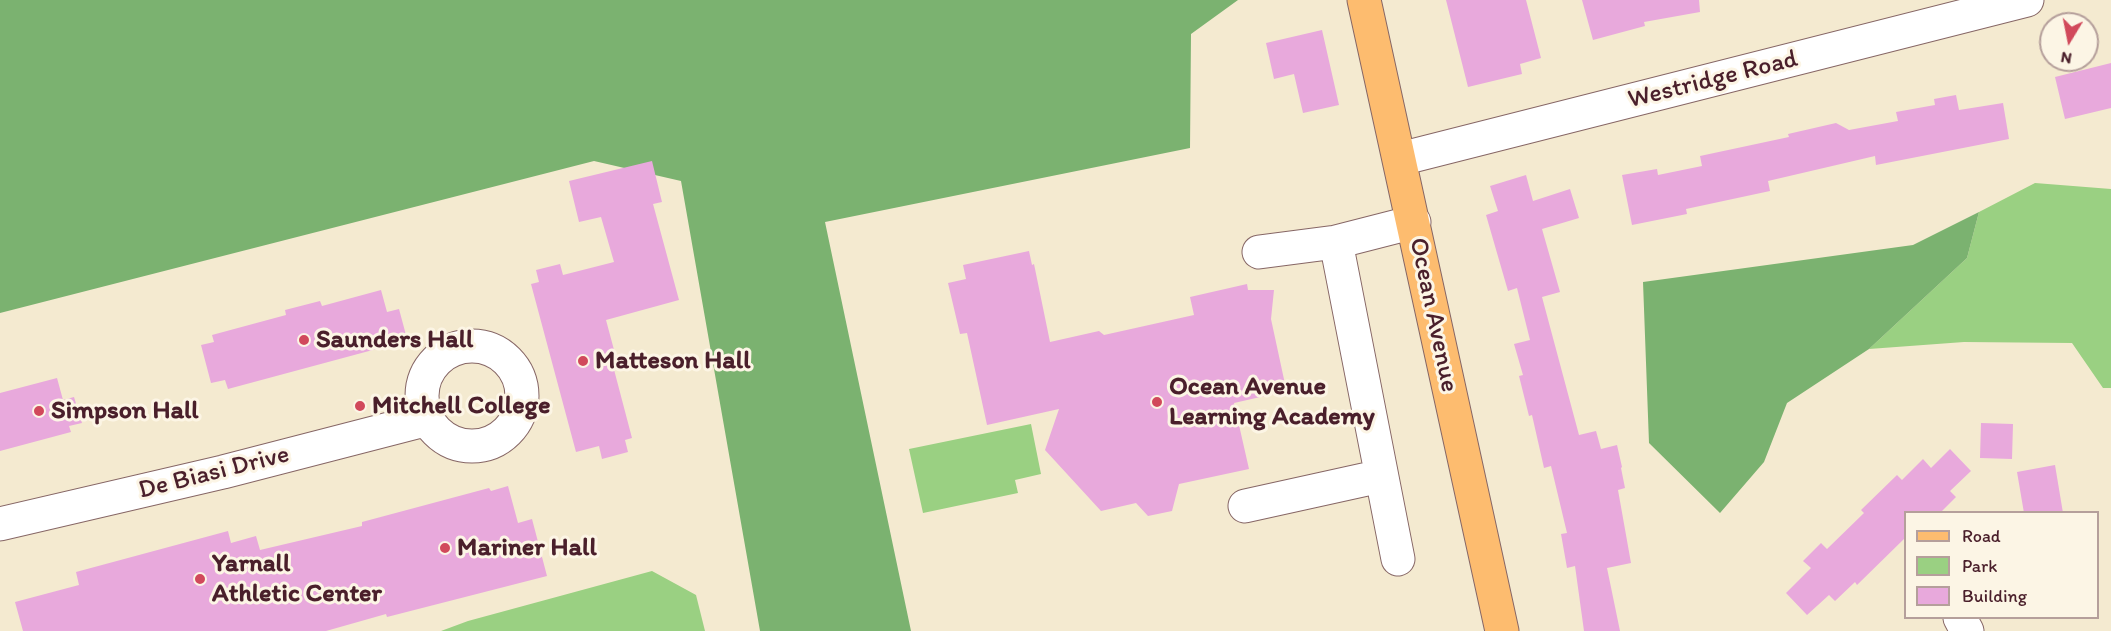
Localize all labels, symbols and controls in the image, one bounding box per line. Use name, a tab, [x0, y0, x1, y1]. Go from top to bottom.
north arrow	[2039, 12, 2099, 72]
street label: Westridge Road	[1625, 44, 1801, 116]
text: N	[2059, 48, 2073, 69]
street label: Ocean Avenue	[1401, 235, 1465, 395]
place label: Saunders Hall	[316, 324, 473, 356]
marker: Saunders Hall	[297, 333, 311, 347]
place label: Matteson Hall	[595, 345, 751, 377]
marker: Matteson Hall	[576, 354, 590, 368]
place label: Ocean Avenue Learning Academy	[1169, 371, 1375, 432]
place label: Mitchell College	[372, 390, 550, 422]
place label: Simpson Hall	[51, 395, 199, 427]
marker: Ocean Avenue Learning Academy	[1150, 395, 1164, 409]
marker: Mitchell College	[353, 399, 367, 413]
marker: Simpson Hall	[32, 404, 46, 418]
street label: De Biasi Drive	[135, 439, 293, 507]
legend	[1904, 511, 2099, 619]
text: Road	[1962, 525, 2001, 547]
place label: Mariner Hall	[457, 532, 597, 564]
marker: Mariner Hall	[438, 541, 452, 555]
place label: Yarnall Athletic Center	[212, 548, 382, 610]
text: Park	[1962, 555, 1997, 577]
marker: Yarnall Athletic Center	[193, 572, 207, 586]
text: Building	[1962, 585, 2027, 607]

